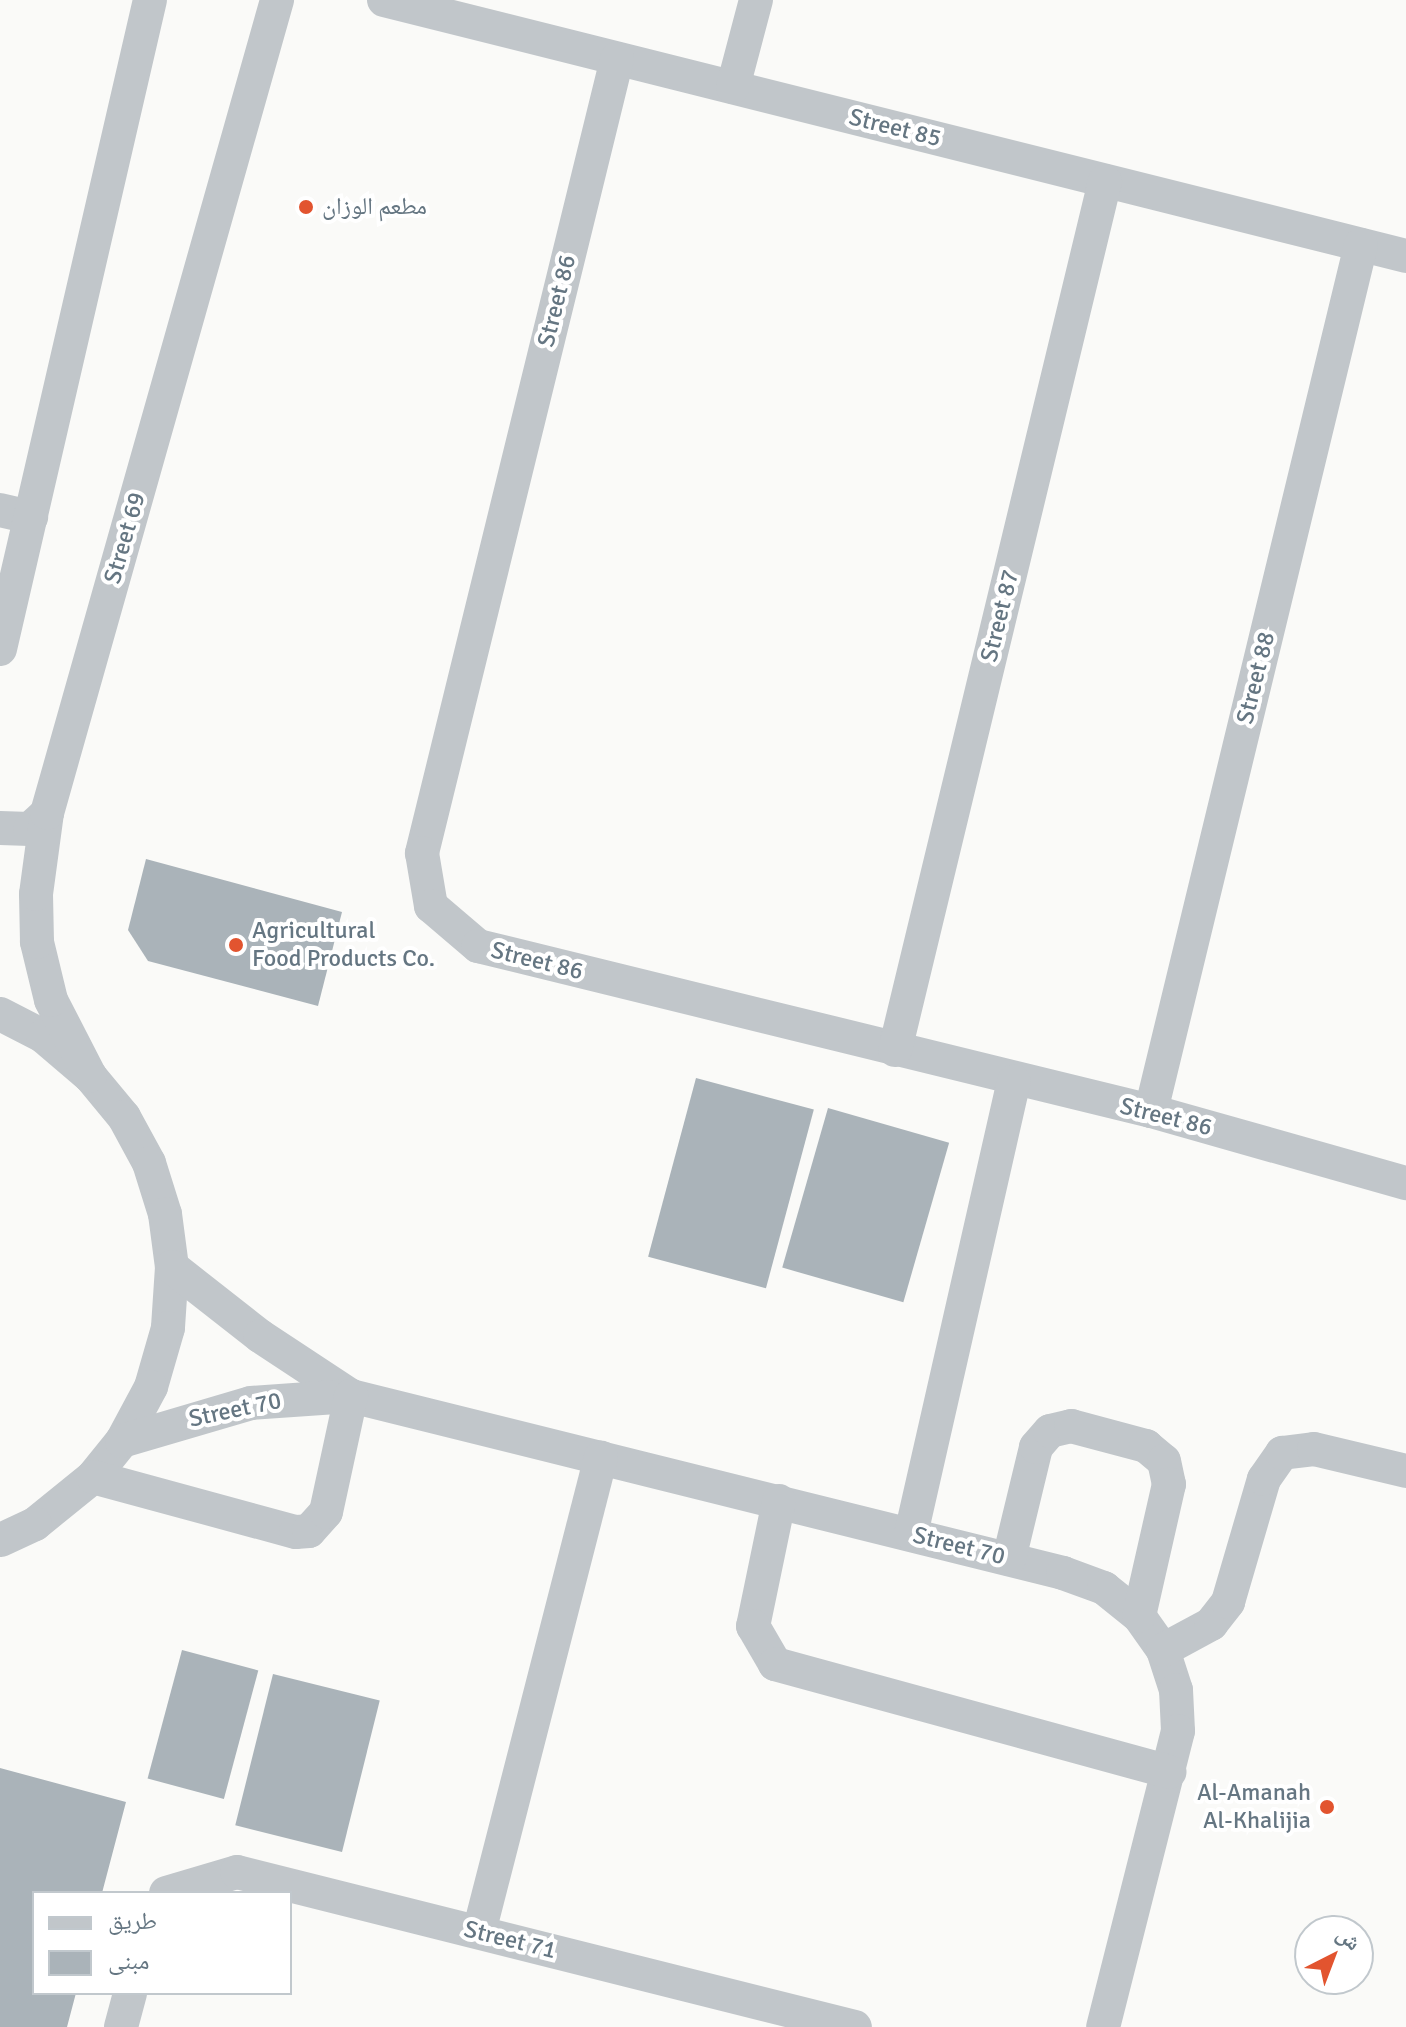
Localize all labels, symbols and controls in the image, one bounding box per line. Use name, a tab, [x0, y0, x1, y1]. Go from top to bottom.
street label: Street 85	[846, 103, 944, 153]
place label: مطعم الوزان	[322, 193, 427, 221]
marker: مطعم الوزان	[297, 198, 315, 216]
street label: Street 86	[532, 252, 582, 350]
street label: Street 69	[98, 489, 152, 587]
street label: Street 87	[975, 567, 1025, 665]
street label: Street 88	[1231, 629, 1281, 727]
place label: Agricultural Food Products Co.	[252, 917, 435, 973]
marker: Agricultural Food Products Co.	[227, 936, 245, 954]
street label: Street 86	[488, 936, 586, 986]
street label: Street 86	[1117, 1092, 1215, 1142]
street label: Street 70	[186, 1386, 284, 1434]
street label: Street 70	[910, 1521, 1008, 1571]
place label: Al-Amanah Al-Khalijia	[1197, 1779, 1311, 1835]
marker: Al-Amanah Al-Khalijia	[1318, 1798, 1336, 1816]
legend	[32, 1891, 292, 1995]
text: طريق	[108, 1906, 157, 1936]
street label: Street 71	[461, 1915, 559, 1965]
north arrow	[1294, 1915, 1374, 1995]
text: ش	[1331, 1920, 1367, 1956]
text: مبنى	[108, 1946, 149, 1976]

